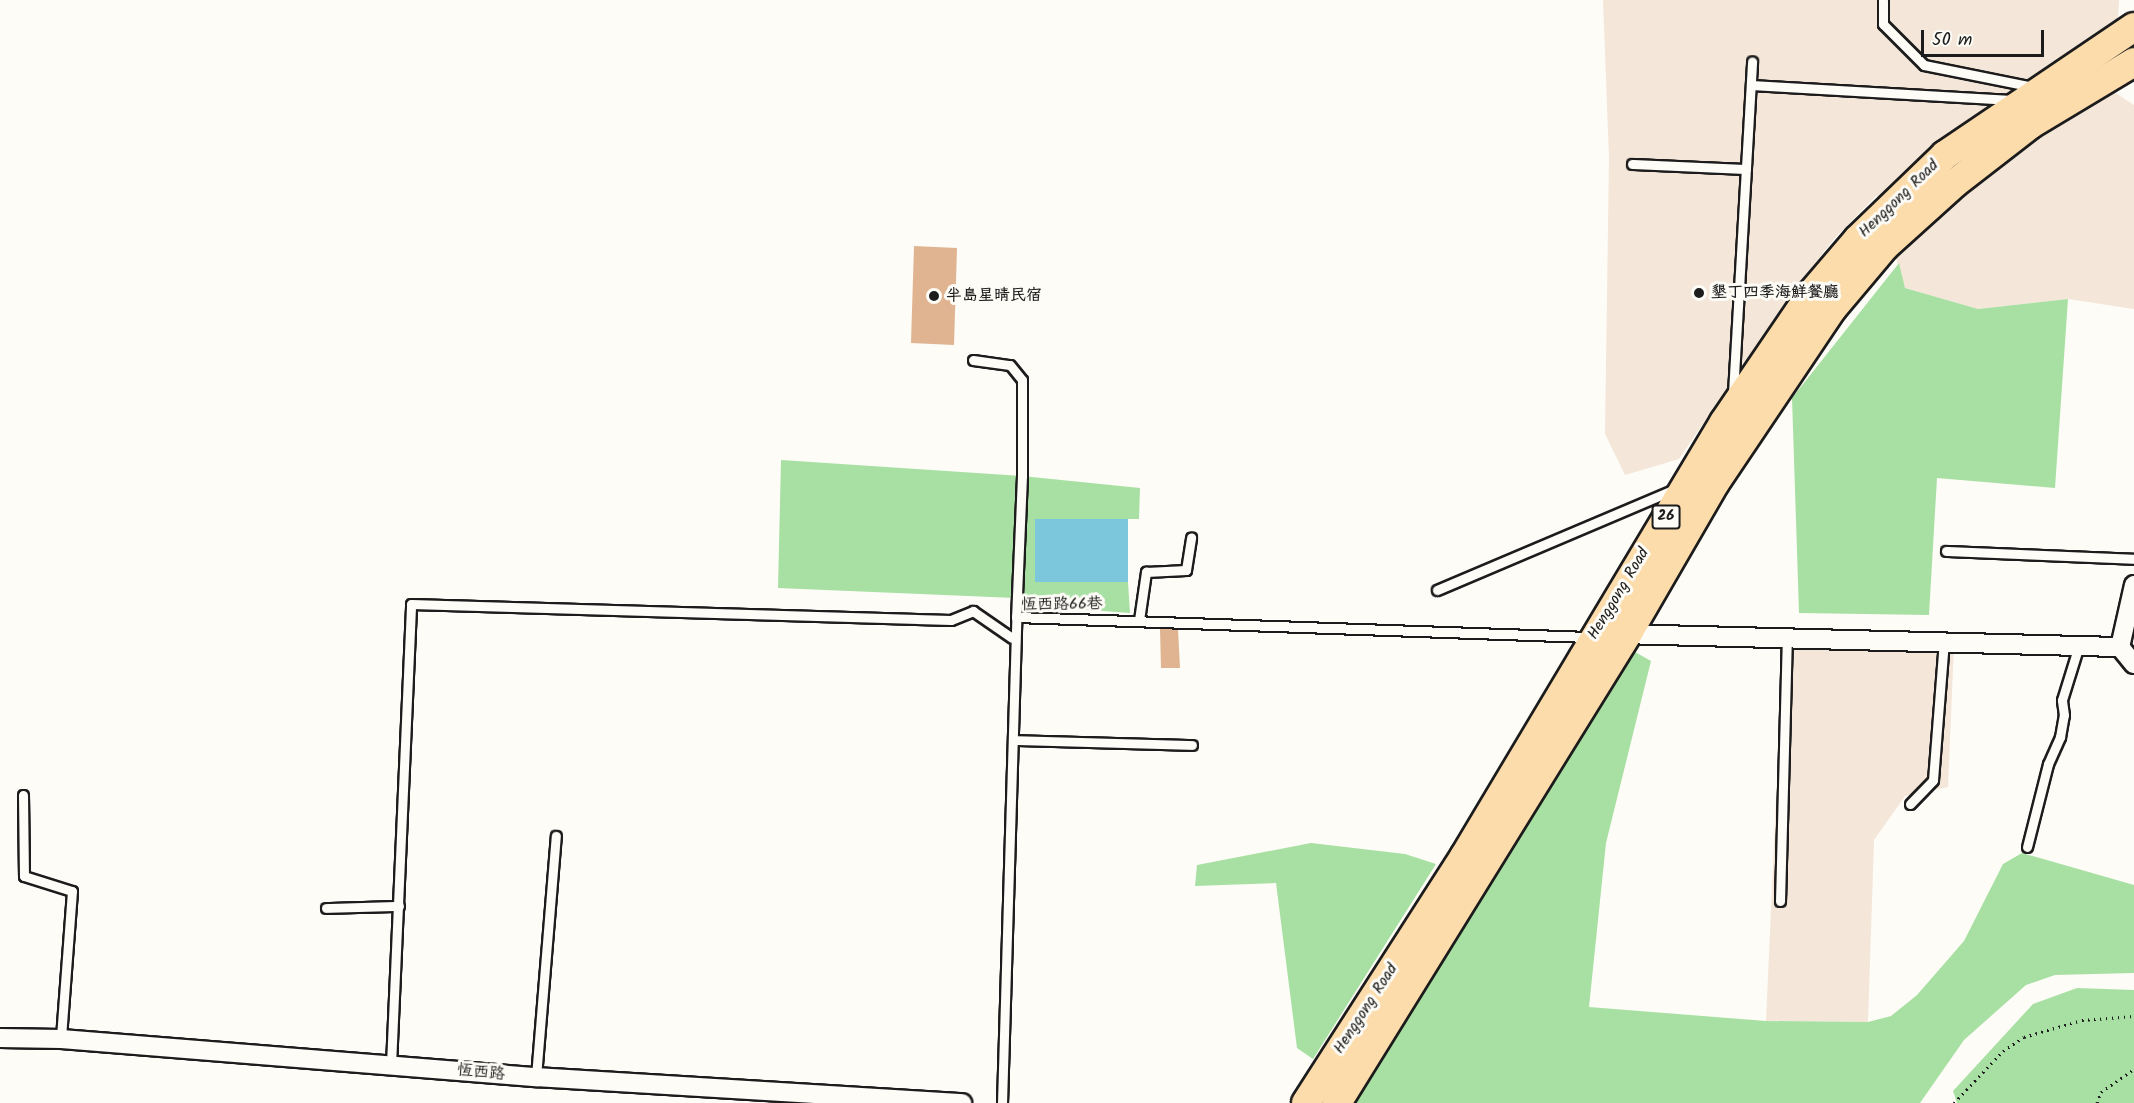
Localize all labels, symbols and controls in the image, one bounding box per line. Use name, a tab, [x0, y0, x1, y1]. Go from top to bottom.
scale bar	[1924, 18, 2047, 56]
text: 50 m	[1932, 26, 1972, 55]
street label: Henggong Road	[1855, 156, 1943, 242]
place label: 墾丁四季海鮮餐廳	[1711, 283, 1839, 303]
place label: 半島星晴民宿	[946, 286, 1042, 306]
marker: 墾丁四季海鮮餐廳	[1692, 286, 1706, 300]
marker: 半島星晴民宿	[927, 289, 941, 303]
road number: 26	[1651, 505, 1681, 529]
street label: Henggong Road	[1584, 545, 1654, 643]
street label: 恆西路66巷	[1021, 595, 1103, 615]
street label: Henggong Road	[1330, 960, 1402, 1058]
street label: 恆西路	[456, 1061, 506, 1085]

